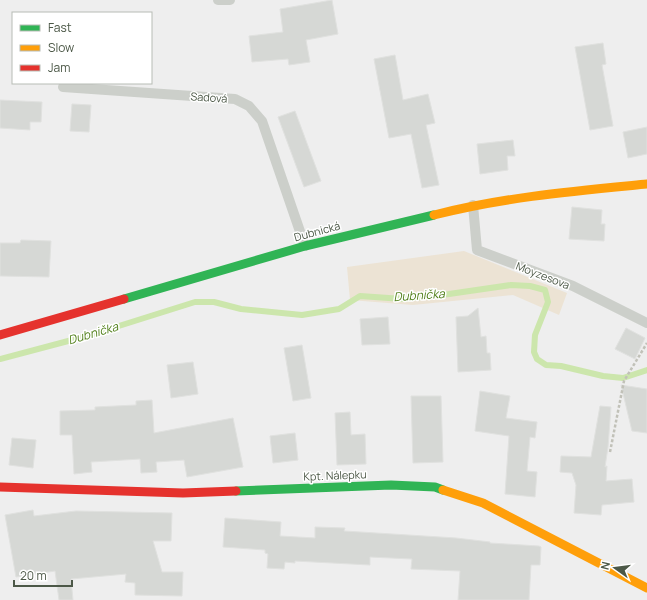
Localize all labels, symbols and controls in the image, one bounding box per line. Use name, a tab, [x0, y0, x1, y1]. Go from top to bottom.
legend	[12, 12, 152, 84]
text: Fast	[48, 19, 72, 36]
text: Slow	[48, 39, 74, 56]
text: Jam	[48, 59, 70, 76]
street label: Sadová	[190, 88, 228, 106]
street label: Dubnická	[292, 218, 342, 244]
street label: Moyzesova	[514, 258, 572, 292]
water label: Dubnička	[393, 285, 447, 305]
water label: Dubnička	[66, 317, 121, 348]
street label: Kpt. Nálepku	[303, 466, 367, 484]
north arrow	[595, 548, 635, 588]
text: N	[597, 560, 613, 571]
scale bar	[14, 562, 72, 588]
text: 20 m	[20, 567, 47, 584]

